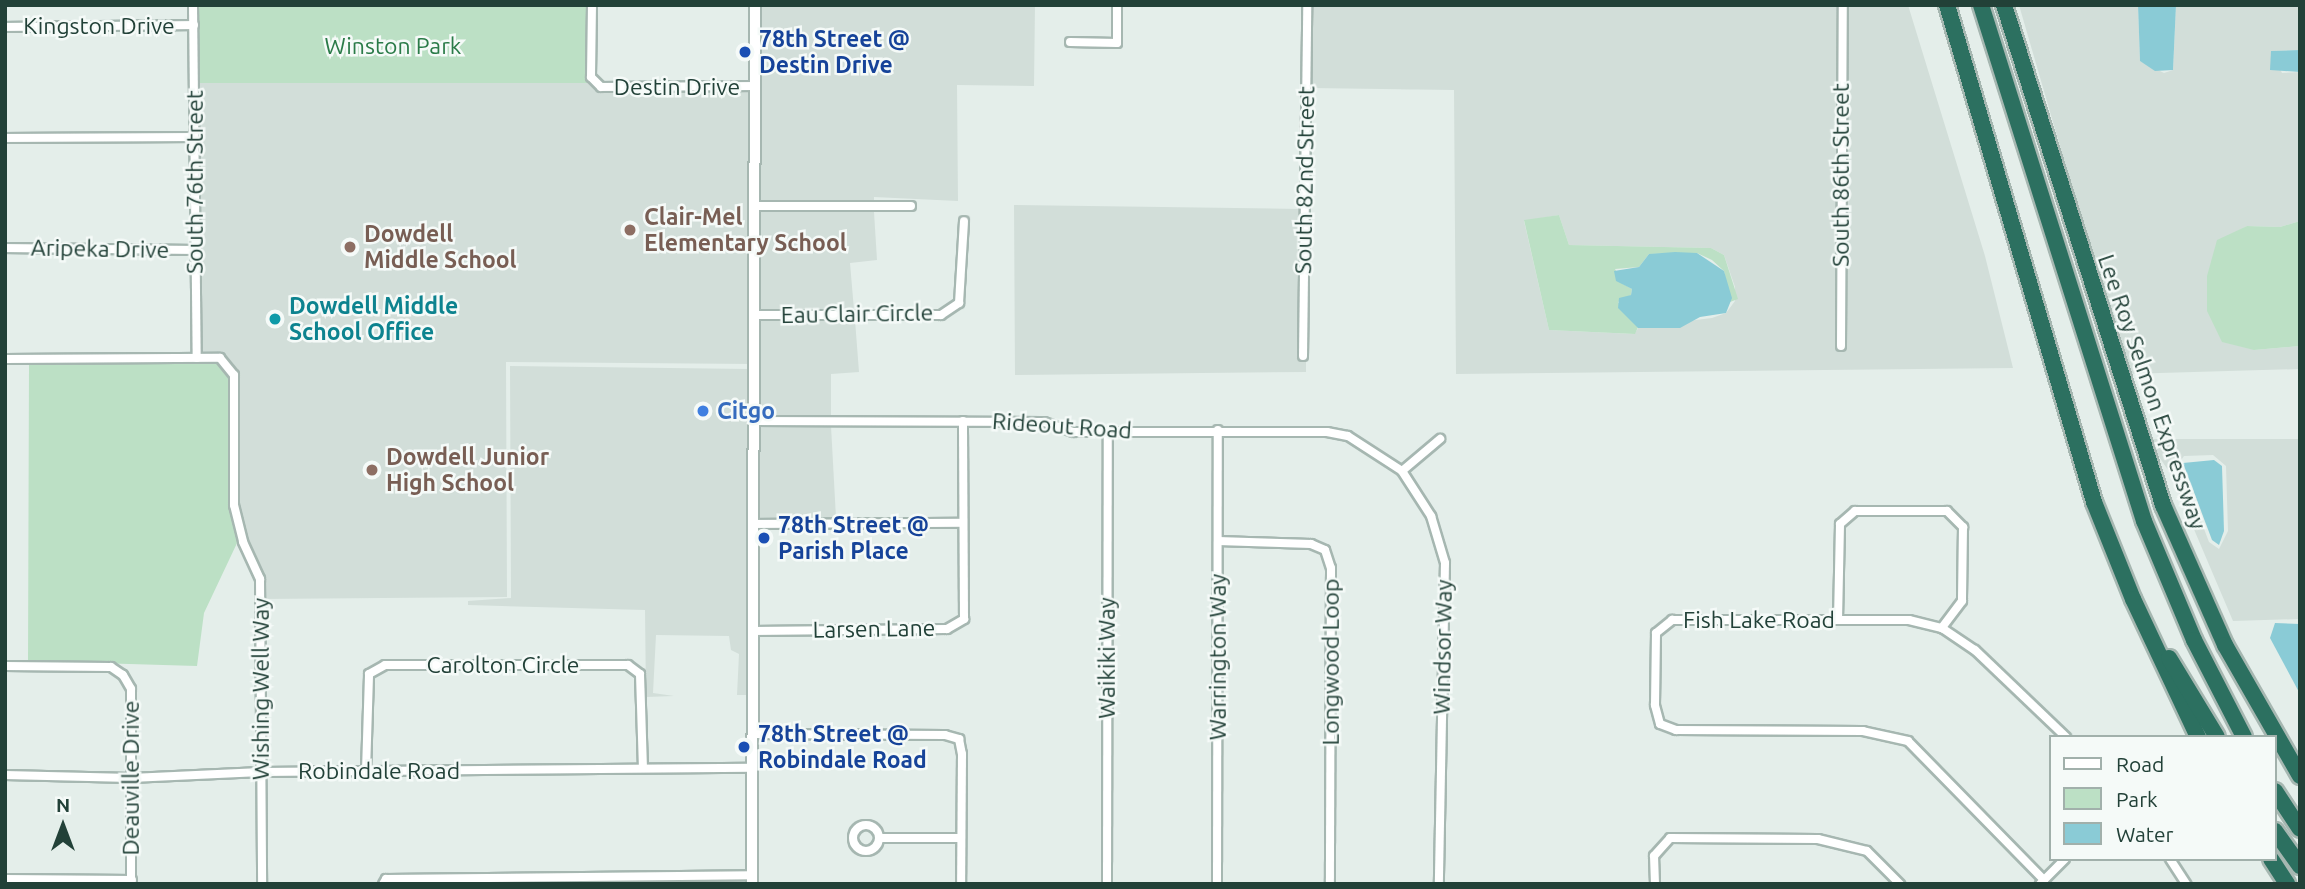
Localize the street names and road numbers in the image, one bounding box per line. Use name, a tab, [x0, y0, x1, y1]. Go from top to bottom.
street label: Kingston Drive	[23, 12, 175, 40]
street label: Destin Drive	[614, 73, 740, 101]
street label: South 86th Street	[1827, 83, 1855, 267]
street label: South 82nd Street	[1290, 86, 1320, 274]
street label: South 76th Street	[181, 90, 209, 274]
street label: Aripeka Drive	[31, 234, 169, 264]
street label: Lee Roy Selmon Expressway	[2092, 251, 2212, 533]
street label: Eau Clair Circle	[781, 299, 933, 329]
street label: Rideout Road	[991, 407, 1133, 445]
street label: Warrington Way	[1204, 574, 1232, 740]
street label: Longwood Loop	[1317, 578, 1345, 746]
street label: Windsor Way	[1428, 579, 1458, 715]
street label: Waikiki Way	[1093, 597, 1121, 719]
street label: Wishing Well Way	[247, 598, 275, 780]
street label: Fish Lake Road	[1683, 606, 1835, 634]
street label: Larsen Lane	[812, 614, 936, 644]
street label: Carolton Circle	[427, 651, 579, 679]
street label: Deauville Drive	[117, 700, 145, 856]
street label: Robindale Road	[298, 757, 460, 785]

